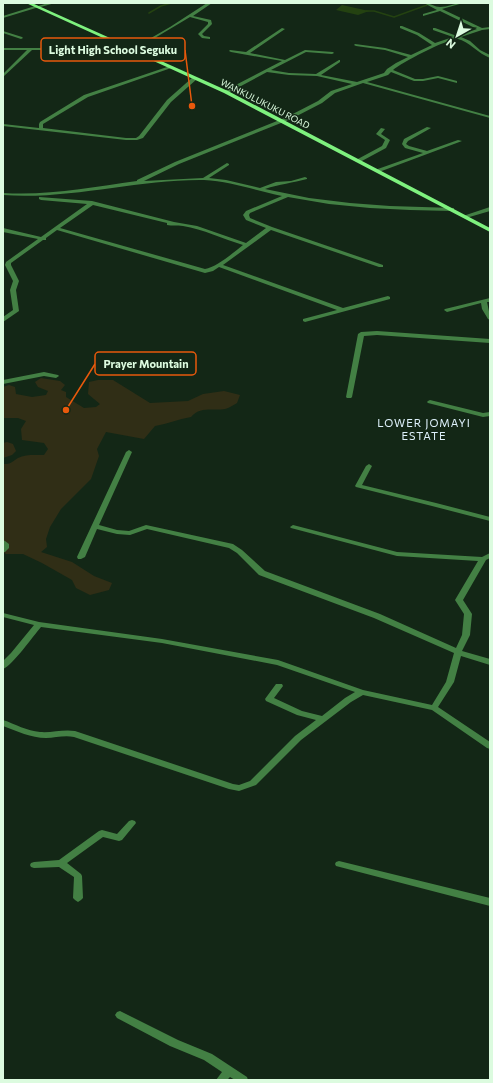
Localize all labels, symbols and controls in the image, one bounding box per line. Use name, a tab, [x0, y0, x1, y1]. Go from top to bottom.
north arrow	[437, 16, 477, 56]
text: N	[443, 37, 458, 52]
callout: Light High School Seguku	[41, 38, 185, 61]
text: Light High School Seguku	[49, 43, 177, 56]
street label: WANKULUKUKU ROAD	[219, 76, 312, 131]
callout: Prayer Mountain	[95, 352, 196, 375]
text: Prayer Mountain	[103, 357, 189, 370]
district label: LOWER JOMAYI ESTATE	[377, 416, 471, 442]

